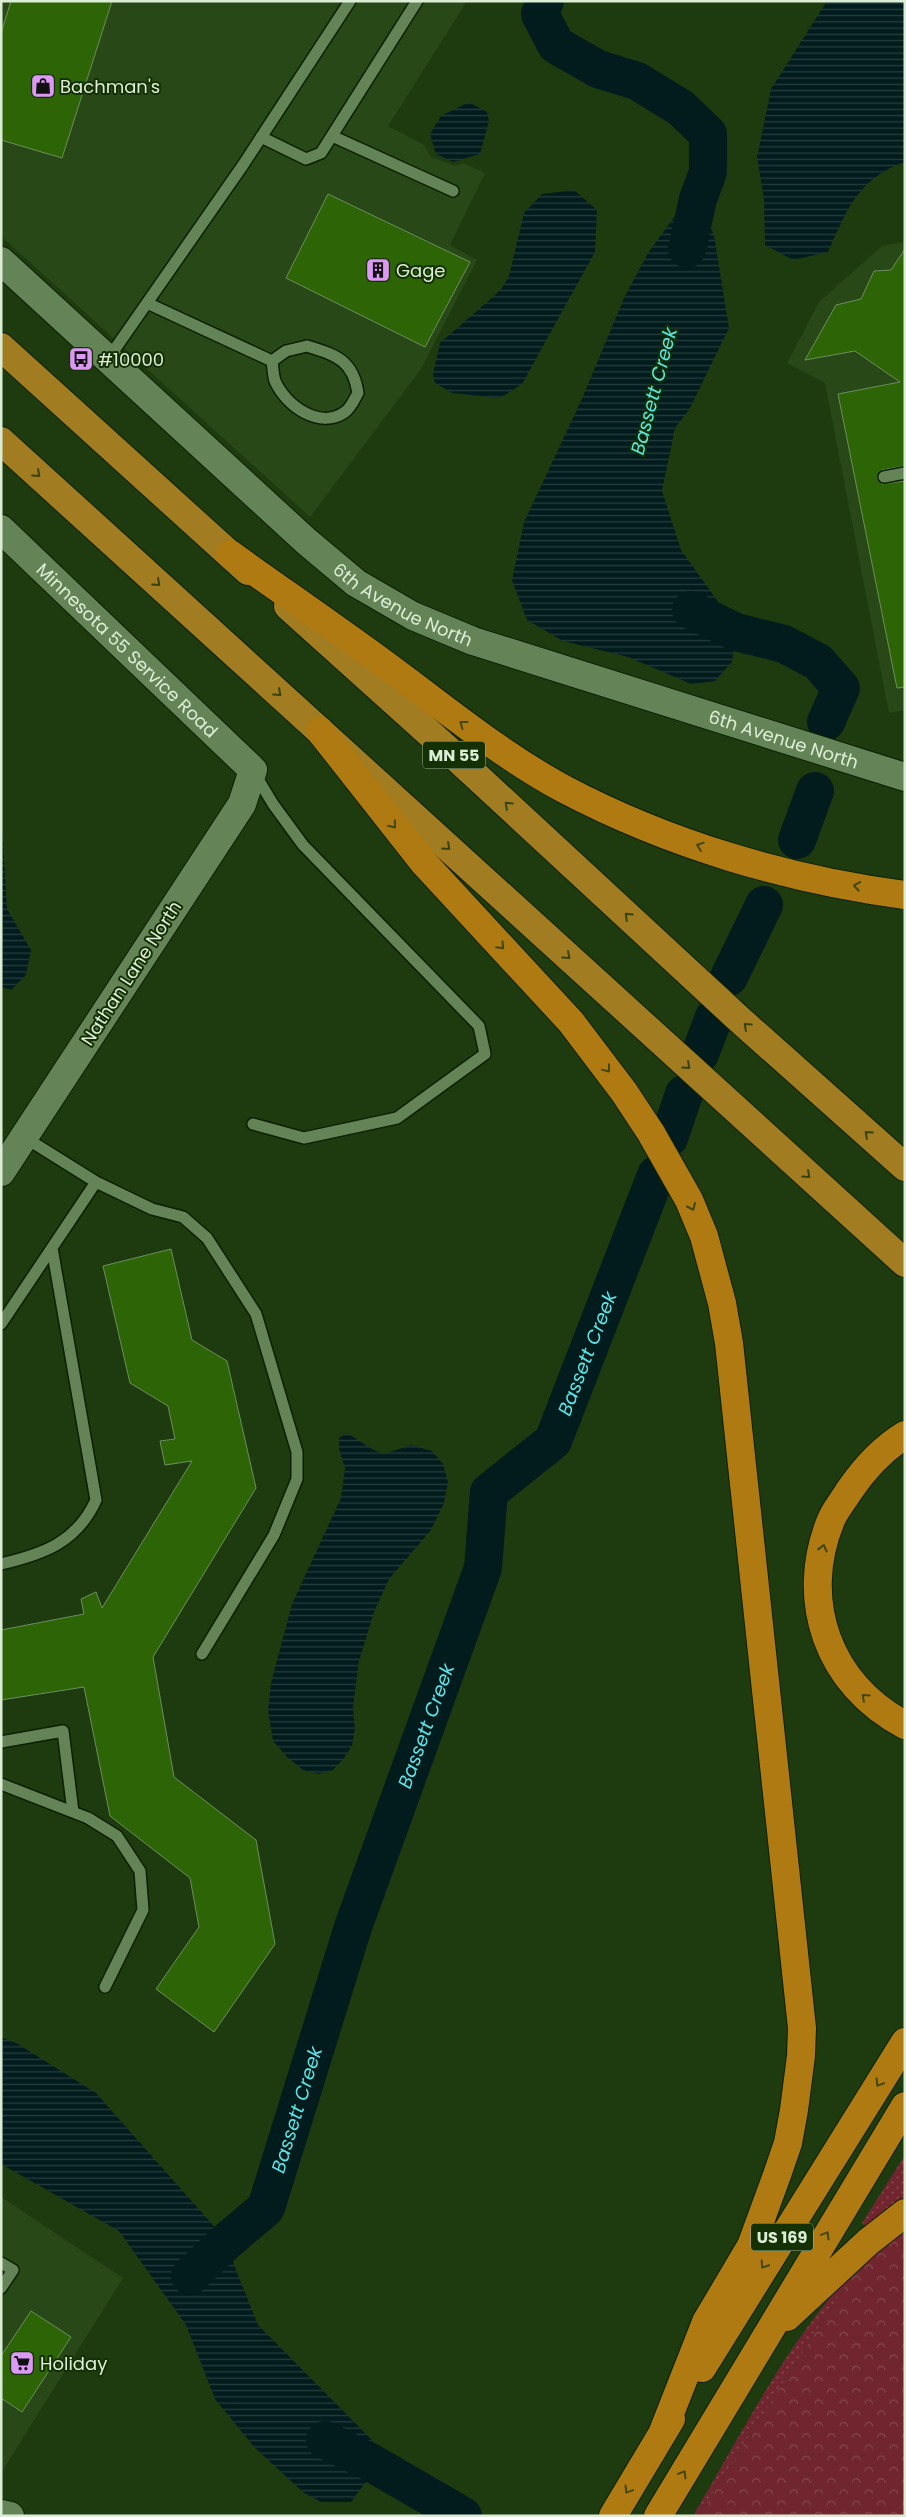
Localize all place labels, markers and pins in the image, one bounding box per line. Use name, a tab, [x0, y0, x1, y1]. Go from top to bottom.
shop icon: Bachman's	[30, 73, 56, 99]
place label: Bachman's	[60, 74, 160, 99]
building icon: Gage	[365, 257, 391, 283]
place label: Gage	[396, 258, 446, 283]
bus stop icon: #10000	[68, 346, 94, 372]
place label: #10000	[98, 347, 164, 372]
supermarket icon: Holiday	[9, 2350, 35, 2376]
place label: Holiday	[40, 2351, 107, 2376]

